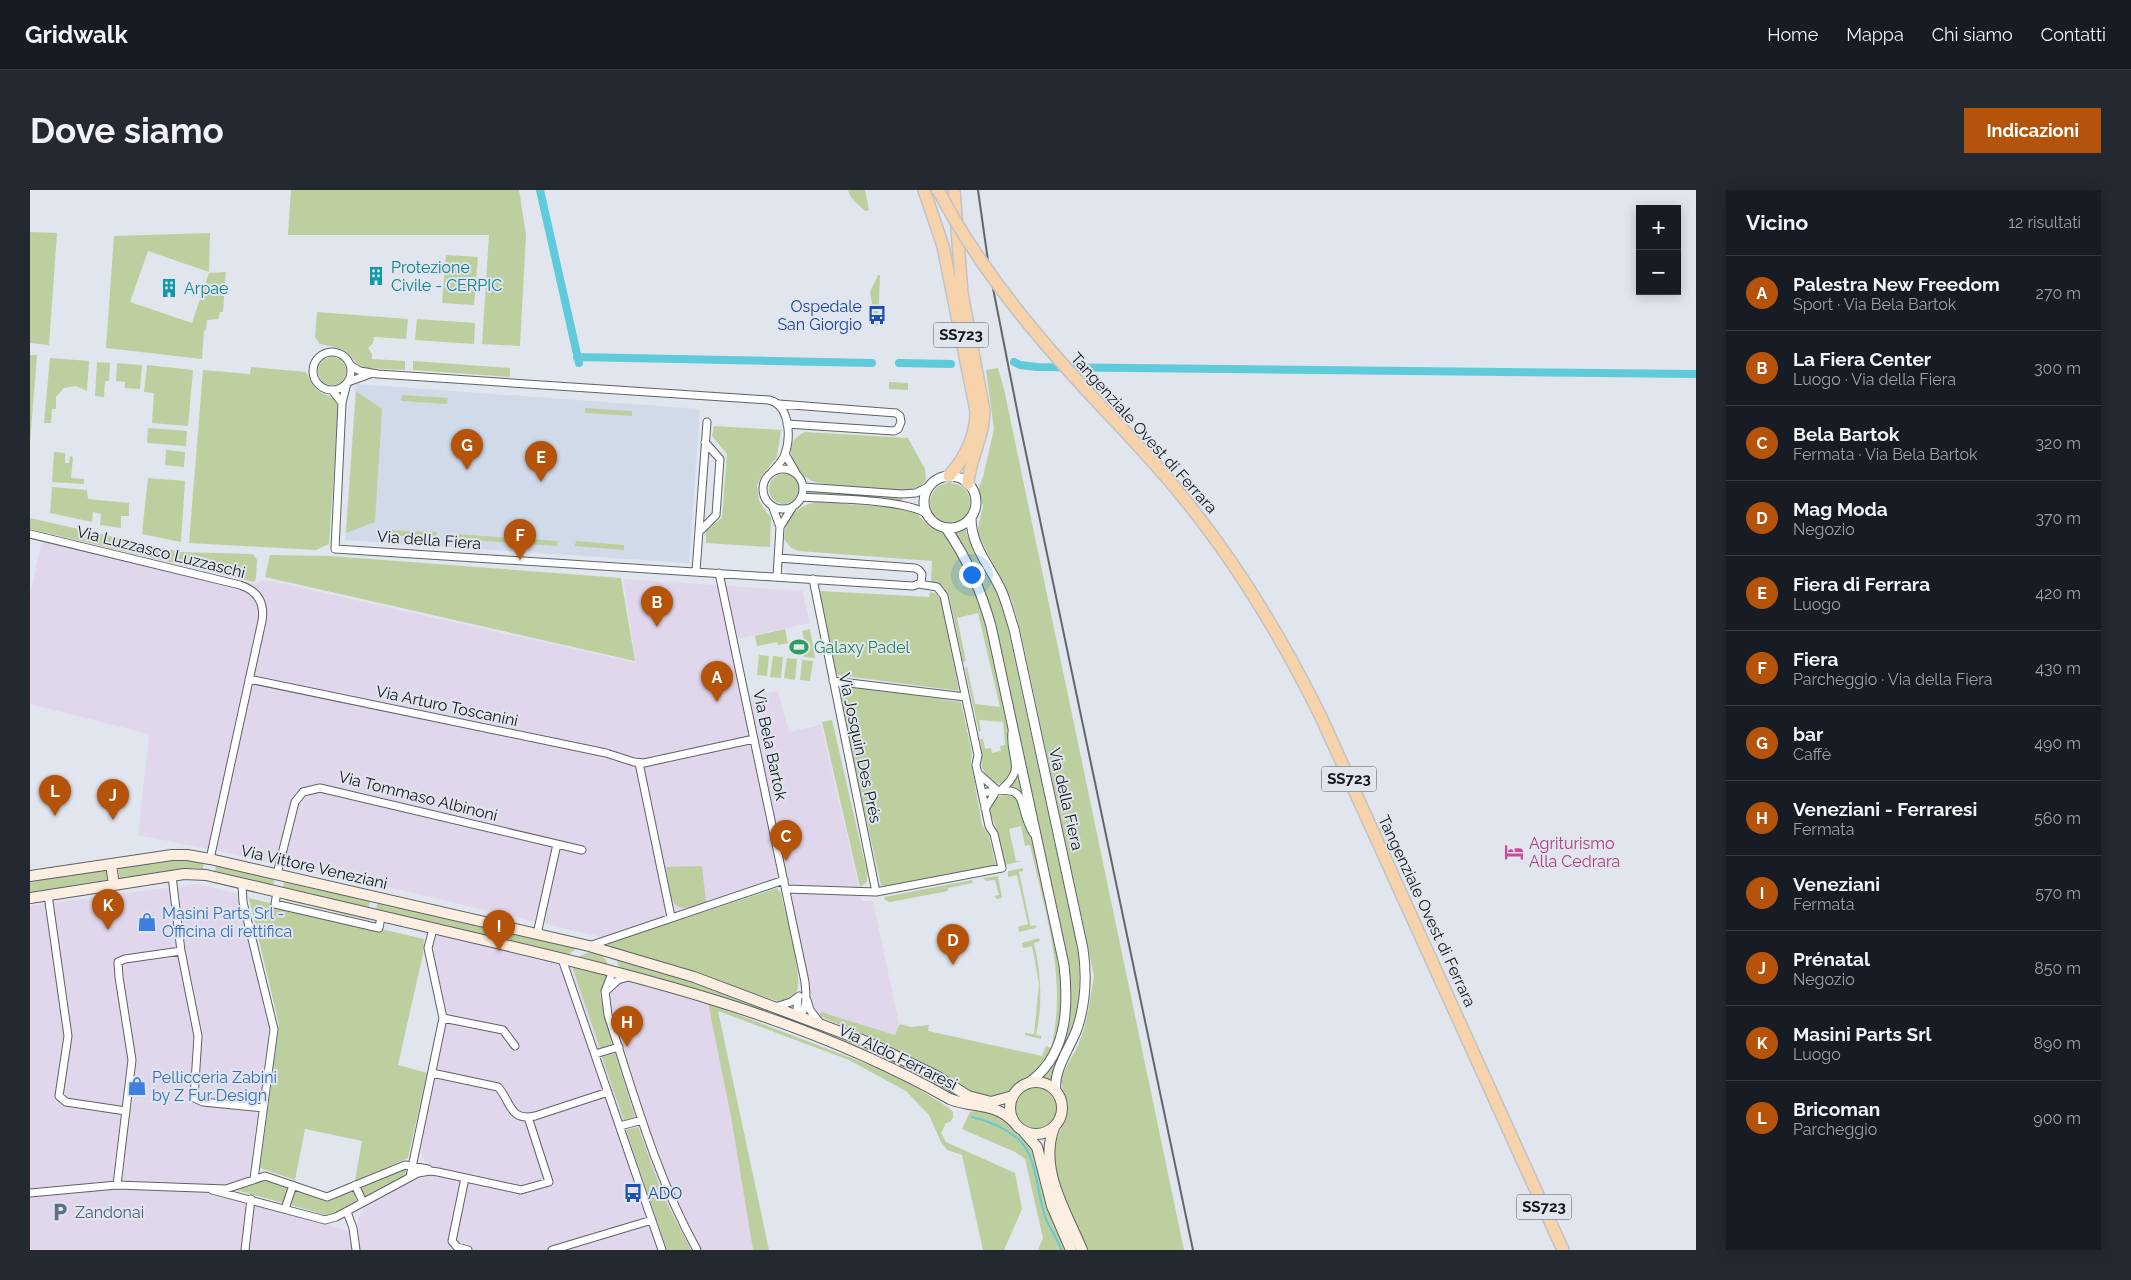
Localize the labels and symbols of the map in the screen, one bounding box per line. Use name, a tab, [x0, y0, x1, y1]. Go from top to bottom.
place label: Protezione Civile - CERPIC	[391, 258, 502, 295]
building icon: Protezione Civile - CERPIC	[365, 265, 387, 287]
building icon: Arpae	[158, 277, 180, 299]
place label: Arpae	[184, 279, 228, 298]
place label: Ospedale San Giorgio	[777, 297, 862, 334]
bus stop icon: Ospedale San Giorgio	[866, 304, 888, 326]
road number: SS723	[934, 322, 988, 348]
street label: Tangenziale Ovest di Ferrara	[1067, 349, 1221, 517]
pin: G	[451, 429, 483, 470]
pin: E	[525, 441, 557, 482]
pin: F	[504, 519, 536, 560]
street label: Via Luzzasco Luzzaschi	[75, 522, 247, 582]
street label: Via della Fiera	[376, 527, 482, 553]
your location	[959, 562, 985, 588]
pin: B	[641, 586, 673, 627]
sports icon: Galaxy Padel	[788, 636, 810, 658]
place label: Galaxy Padel	[814, 638, 911, 657]
pin: A	[701, 661, 733, 702]
street label: Via Josquin Des Prés	[835, 671, 885, 825]
street label: Via Arturo Toscanini	[374, 682, 520, 730]
street label: Via Bela Bartok	[749, 688, 791, 803]
street label: Via della Fiera	[1045, 746, 1087, 852]
road number: SS723	[1322, 766, 1376, 792]
street label: Via Tommaso Albinoni	[336, 767, 500, 825]
pin: L	[39, 775, 71, 816]
pin: J	[97, 779, 129, 820]
street label: Tangenziale Ovest di Ferrara	[1374, 812, 1480, 1010]
pin: C	[770, 820, 802, 861]
place label: Agriturismo Alla Cedrara	[1529, 834, 1620, 871]
street label: Via Vittore Veneziani	[239, 841, 389, 893]
hotel icon: Agriturismo Alla Cedrara	[1503, 841, 1525, 863]
pin: K	[92, 889, 124, 930]
place label: Masini Parts Srl - Officina di rettifica	[162, 904, 292, 941]
pin: I	[483, 910, 515, 951]
shop icon: Masini Parts Srl - Officina di rettifica	[136, 911, 158, 933]
pin: D	[937, 924, 969, 965]
pin: H	[611, 1006, 643, 1047]
street label: Via Aldo Ferraresi	[836, 1020, 960, 1094]
place label: Pellicceria Zabini by Z Fur Design	[152, 1068, 277, 1105]
shop icon: Pellicceria Zabini by Z Fur Design	[126, 1075, 148, 1097]
bus stop icon: ADO	[622, 1182, 644, 1204]
place label: ADO	[648, 1184, 682, 1203]
road number: SS723	[1516, 1194, 1572, 1220]
parking icon: Zandonai	[49, 1201, 71, 1223]
place label: Zandonai	[75, 1203, 144, 1222]

